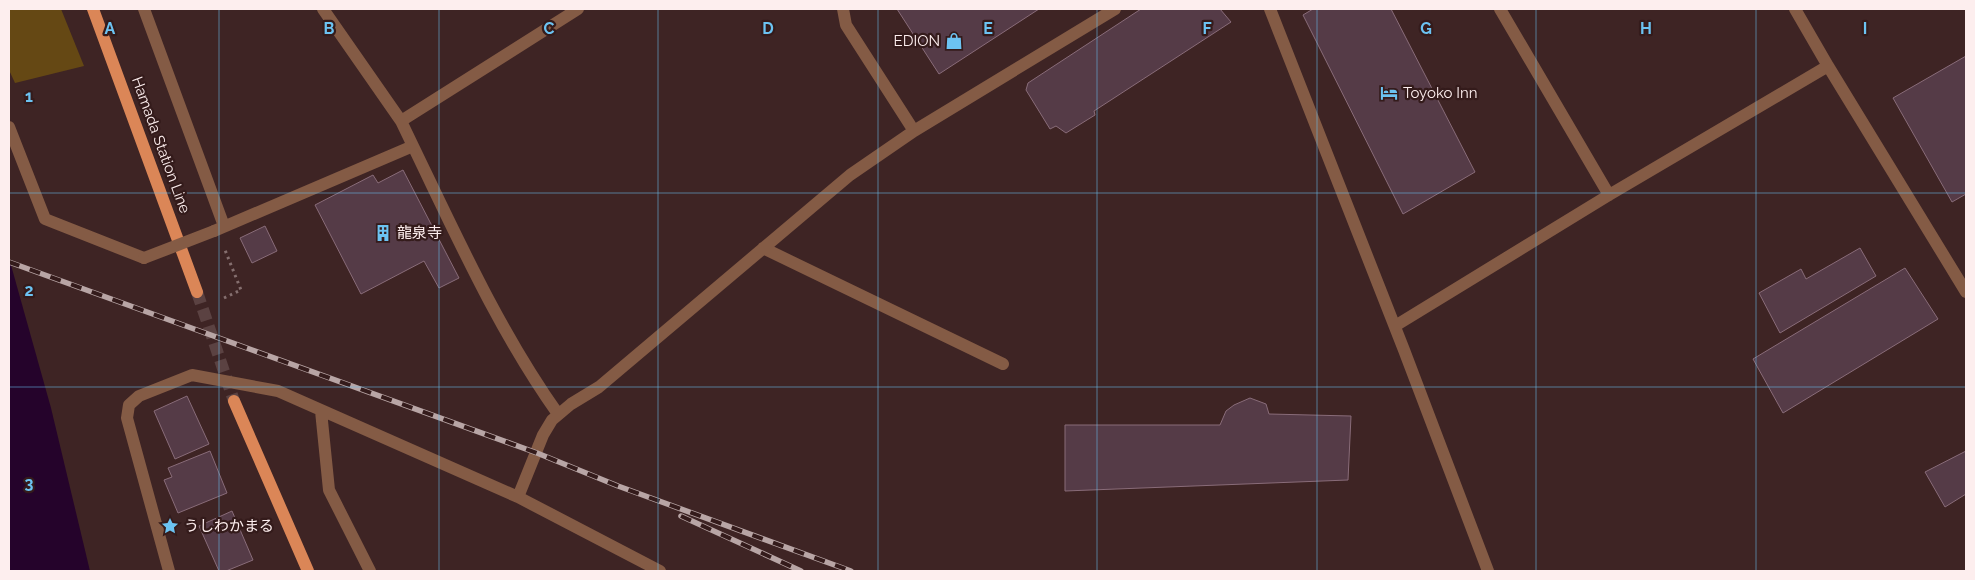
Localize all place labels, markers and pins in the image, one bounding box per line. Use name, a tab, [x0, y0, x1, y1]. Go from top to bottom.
shop icon: EDION	[944, 31, 964, 51]
place label: EDION	[894, 32, 940, 50]
hotel icon: Toyoko Inn	[1379, 83, 1399, 103]
place label: Toyoko Inn	[1403, 84, 1477, 102]
building icon: 龍泉寺	[373, 223, 393, 243]
place label: 龍泉寺	[397, 224, 442, 242]
place icon: うしわかまる	[160, 516, 180, 536]
place label: うしわかまる	[184, 517, 274, 535]

